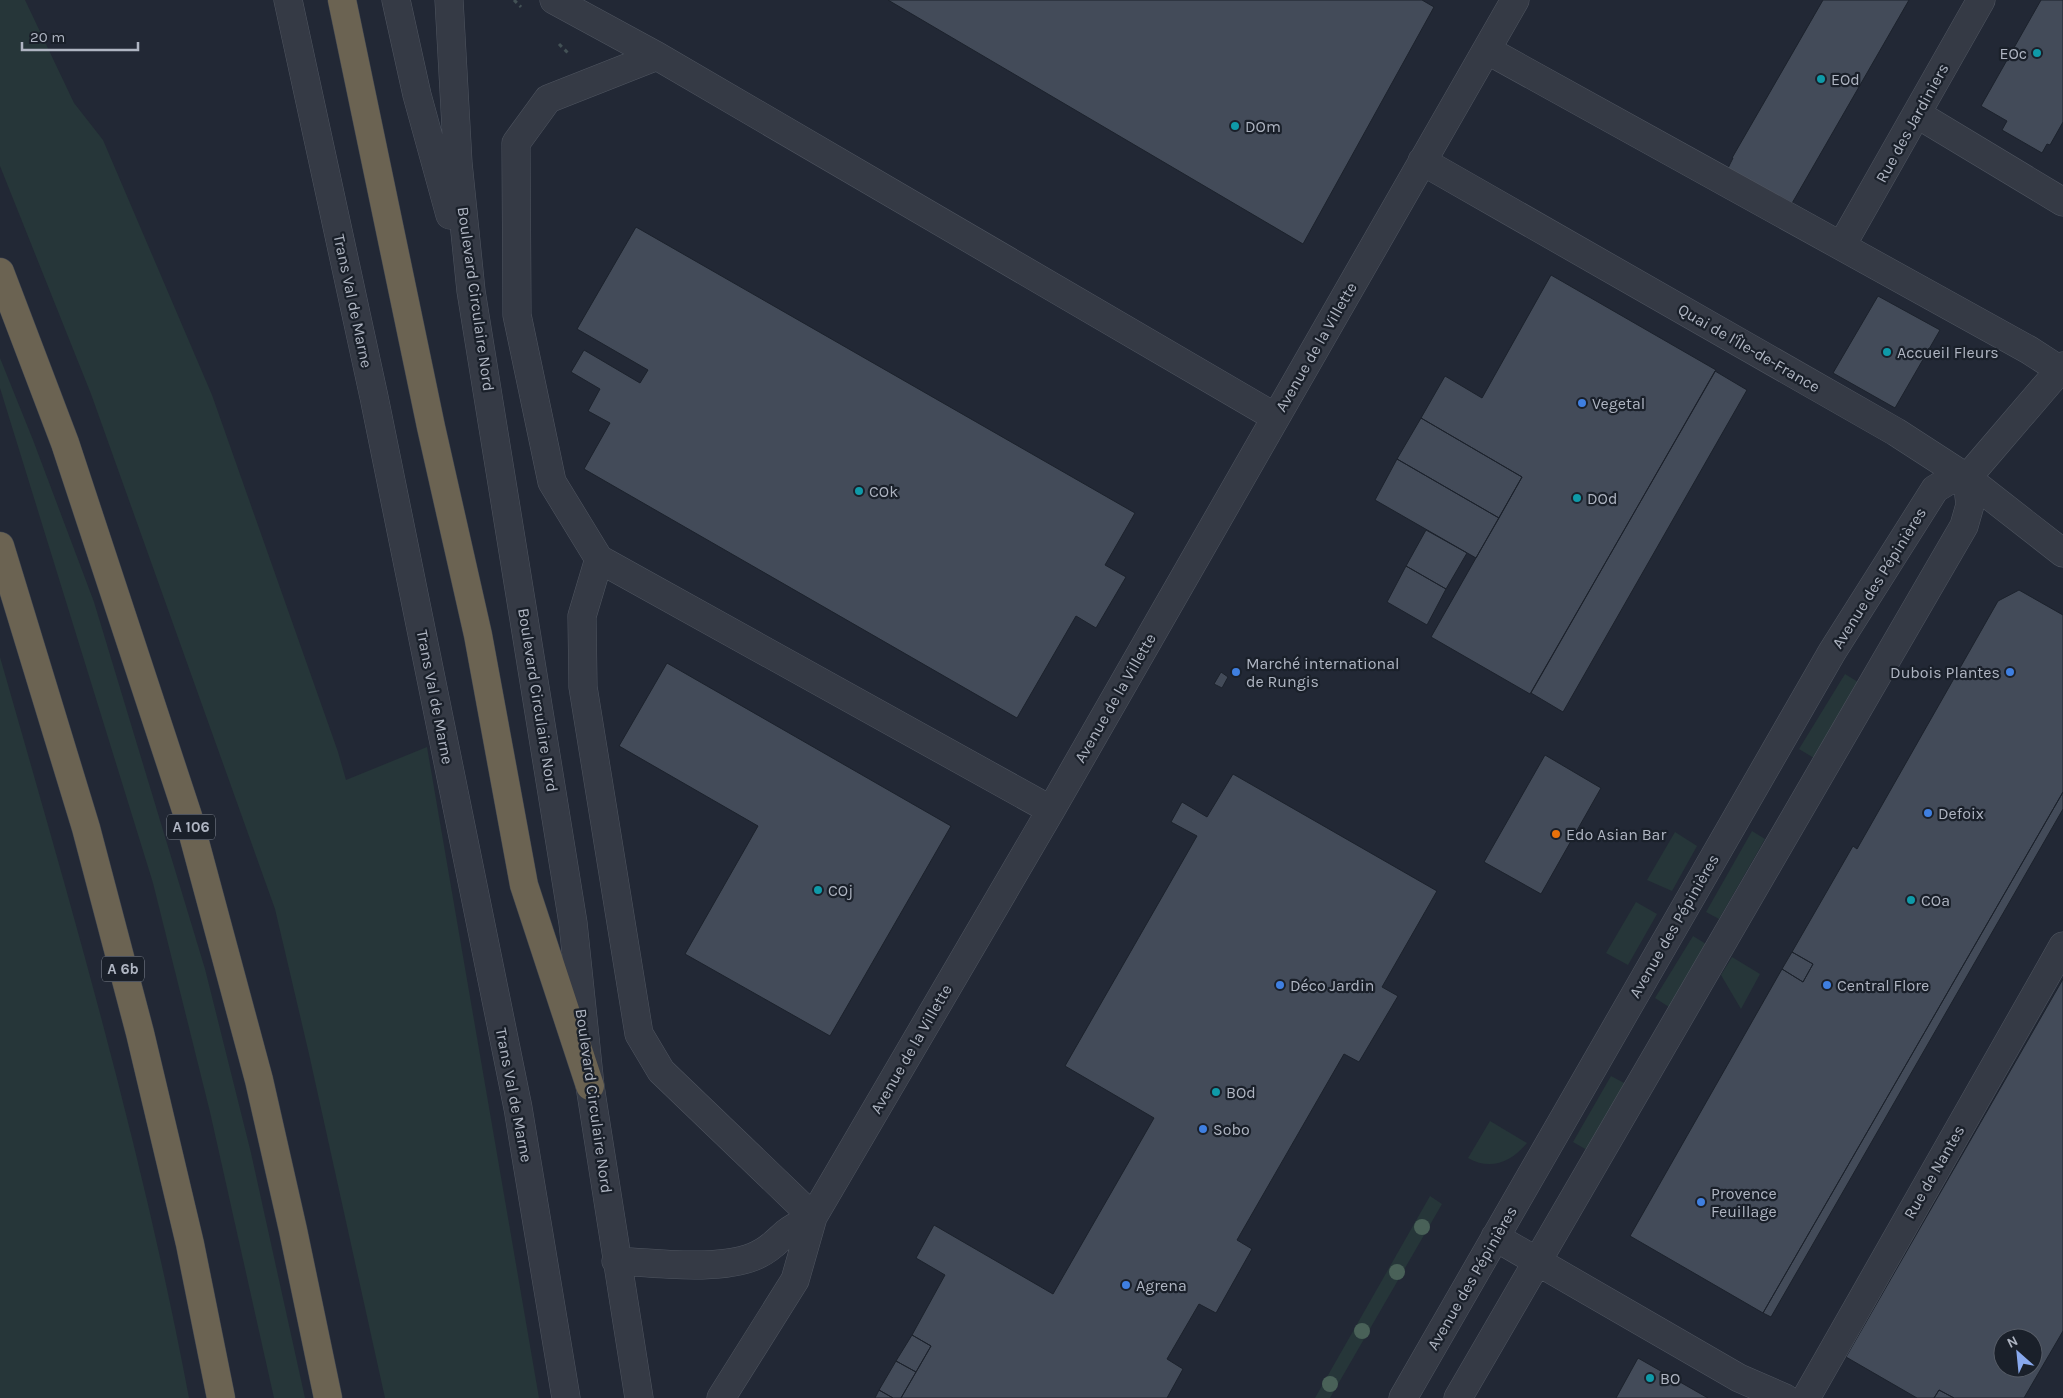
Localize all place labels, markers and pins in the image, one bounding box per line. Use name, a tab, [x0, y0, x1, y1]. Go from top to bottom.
place label: EOc	[1999, 44, 2027, 63]
marker: EOc	[2031, 47, 2043, 59]
place label: EOd	[1831, 70, 1860, 89]
marker: EOd	[1815, 73, 1827, 85]
place label: DOm	[1245, 117, 1281, 136]
marker: DOm	[1229, 120, 1241, 132]
place label: Accueil Fleurs	[1897, 343, 1999, 362]
marker: Accueil Fleurs	[1881, 346, 1893, 358]
place label: Vegetal	[1592, 394, 1645, 413]
marker: Vegetal	[1576, 397, 1588, 409]
place label: COk	[869, 482, 898, 501]
marker: COk	[853, 485, 865, 497]
place label: DOd	[1587, 489, 1617, 508]
marker: DOd	[1571, 492, 1583, 504]
place label: Marché international de Rungis	[1246, 654, 1399, 691]
place label: Dubois Plantes	[1890, 663, 2000, 682]
marker: Marché international de Rungis	[1230, 666, 1242, 678]
marker: Dubois Plantes	[2004, 666, 2016, 678]
place label: Defoix	[1938, 804, 1984, 823]
marker: Defoix	[1922, 807, 1934, 819]
place label: Edo Asian Bar	[1566, 825, 1666, 844]
marker: Edo Asian Bar	[1550, 828, 1562, 840]
place label: COj	[828, 881, 853, 900]
marker: COj	[812, 884, 824, 896]
place label: COa	[1921, 891, 1950, 910]
marker: COa	[1905, 894, 1917, 906]
place label: Déco Jardin	[1290, 976, 1375, 995]
place label: Central Flore	[1837, 976, 1929, 995]
marker: Déco Jardin	[1274, 979, 1286, 991]
marker: Central Flore	[1821, 979, 1833, 991]
place label: BOd	[1226, 1083, 1256, 1102]
marker: BOd	[1210, 1086, 1222, 1098]
place label: Sobo	[1213, 1120, 1250, 1139]
marker: Sobo	[1197, 1123, 1209, 1135]
place label: Provence Feuillage	[1711, 1184, 1777, 1221]
marker: Provence Feuillage	[1695, 1196, 1707, 1208]
place label: Agrena	[1136, 1276, 1187, 1295]
marker: Agrena	[1120, 1279, 1132, 1291]
place label: BO	[1660, 1369, 1680, 1388]
marker: BO	[1644, 1372, 1656, 1384]

